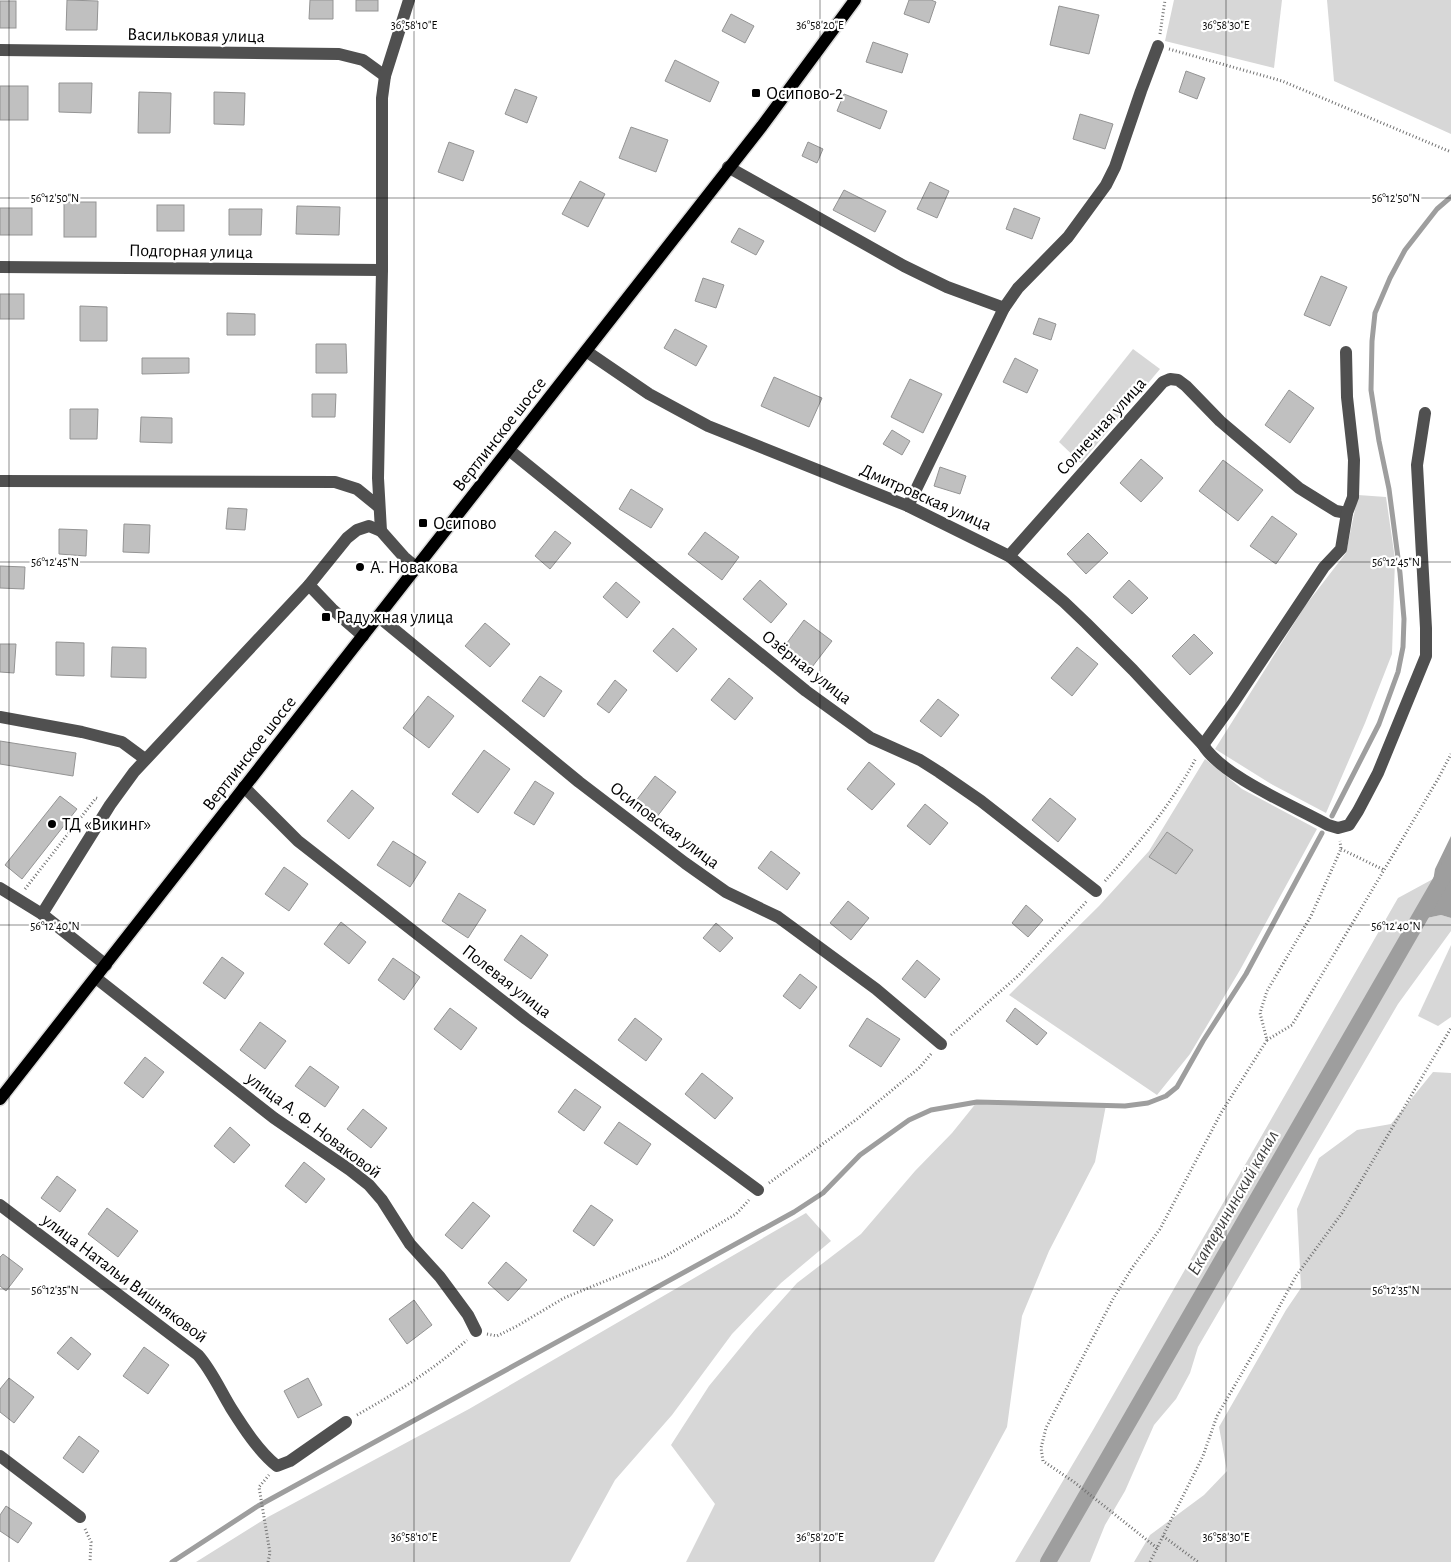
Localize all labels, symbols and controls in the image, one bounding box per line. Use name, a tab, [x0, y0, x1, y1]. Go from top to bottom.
text: 36°58'10"E	[391, 19, 437, 31]
text: 36°58'20"E	[796, 19, 844, 31]
text: 36°58'30"E	[1202, 19, 1250, 31]
street label: Васильковая улица	[127, 26, 265, 46]
place label: Осипово-2	[766, 85, 843, 103]
marker: Осипово-2	[750, 87, 762, 99]
text: 56°12'50"N	[31, 192, 79, 204]
text: 56°12'50"N	[1372, 192, 1420, 204]
street label: Подгорная улица	[129, 242, 253, 262]
street label: Вертлинское шоссе	[450, 374, 550, 495]
street label: Солнечная улица	[1053, 374, 1150, 479]
street label: Дмитровская улица	[857, 461, 994, 535]
place label: Осипово	[433, 515, 497, 533]
marker: Осипово	[417, 517, 429, 529]
text: 56°12'45"N	[31, 556, 79, 568]
text: 56°12'45"N	[1372, 556, 1420, 568]
place label: А. Новакова	[370, 559, 458, 577]
marker: А. Новакова	[354, 561, 366, 573]
place label: Радужная улица	[336, 609, 453, 627]
marker: Радужная улица	[320, 611, 332, 623]
street label: Озёрная улица	[758, 627, 855, 708]
street label: Вертлинское шоссе	[200, 693, 300, 814]
street label: Осиповская улица	[606, 779, 723, 873]
place label: ТД «Викинг»	[62, 816, 151, 834]
marker: ТД «Викинг»	[46, 818, 58, 830]
text: 56°12'40"N	[30, 920, 80, 932]
text: 56°12'40"N	[1371, 920, 1421, 932]
street label: Полевая улица	[459, 942, 554, 1022]
street label: улица А. Ф. Новаковой	[242, 1069, 384, 1182]
water label: Екатерининский канал	[1184, 1127, 1283, 1279]
street label: улица Натальи Вишняковой	[38, 1210, 210, 1347]
text: 56°12'35"N	[31, 1284, 79, 1296]
text: 56°12'35"N	[1372, 1284, 1420, 1296]
text: 36°58'10"E	[391, 1531, 437, 1543]
text: 36°58'20"E	[796, 1531, 844, 1543]
text: 36°58'30"E	[1202, 1531, 1250, 1543]

